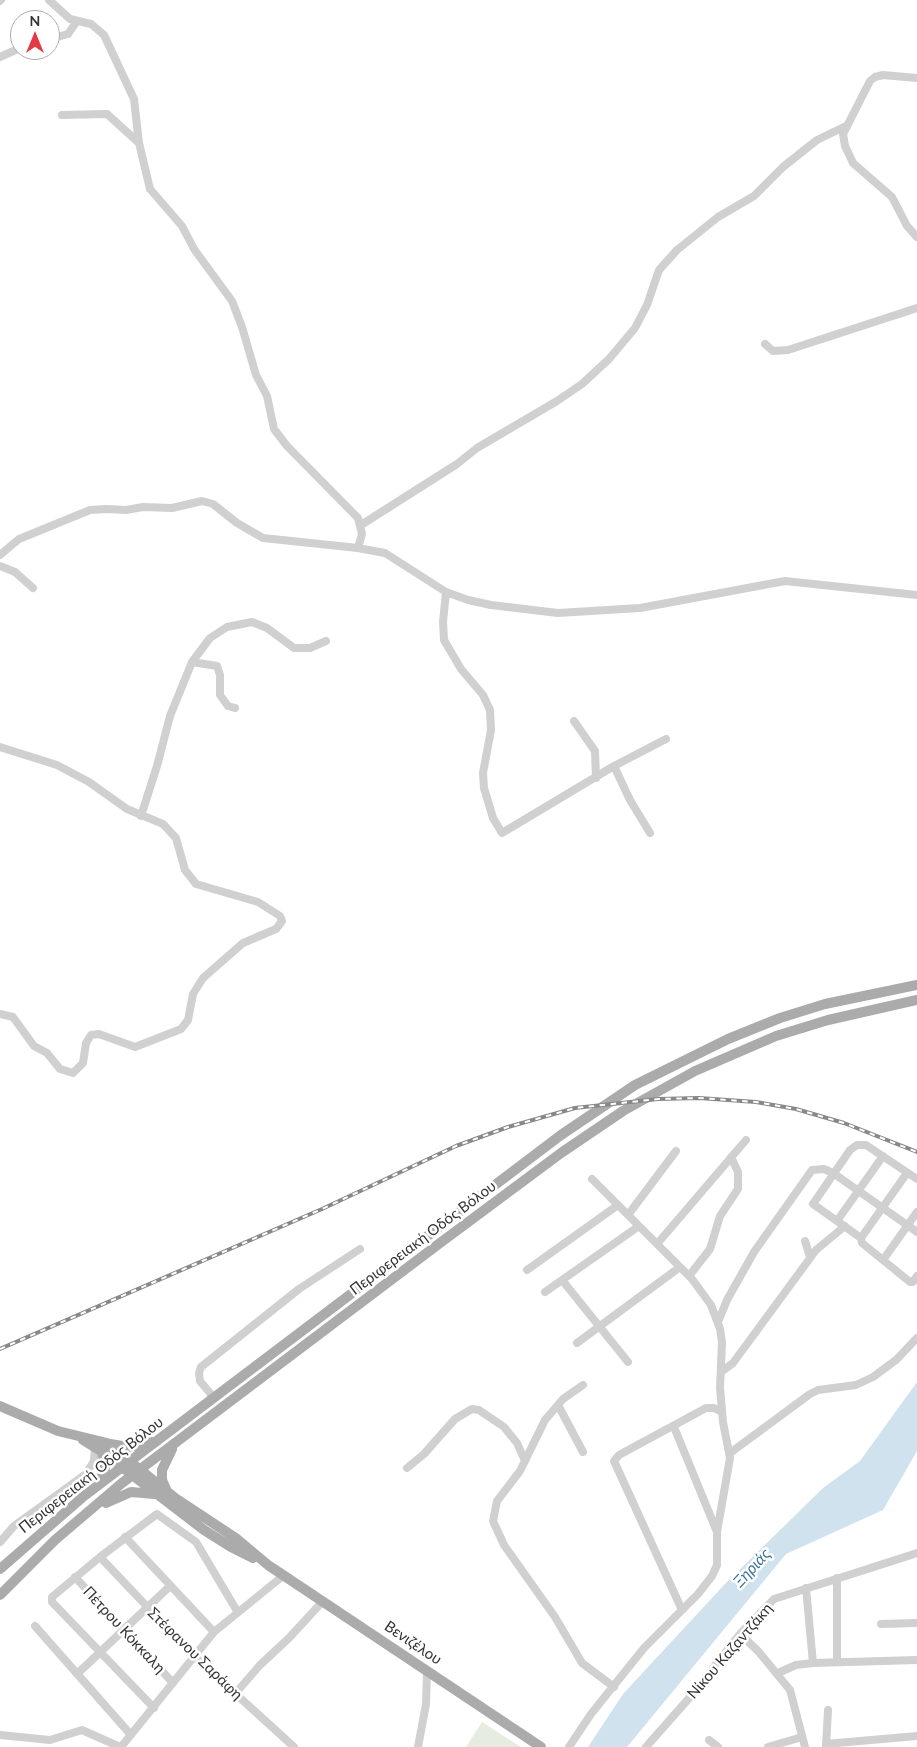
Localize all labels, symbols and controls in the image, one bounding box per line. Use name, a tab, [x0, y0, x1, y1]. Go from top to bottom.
north arrow	[10, 10, 60, 60]
text: N	[30, 12, 40, 29]
street label: Περιφερειακή Οδός Βόλου	[346, 1177, 500, 1299]
street label: Περιφερειακή Οδός Βόλου	[15, 1413, 167, 1537]
water label: Ξηριάς	[729, 1545, 775, 1591]
street label: Πέτρου Κόκκαλη	[79, 1583, 169, 1677]
street label: Νίκου Καζαντζάκη	[684, 1599, 776, 1703]
street label: Στέφανου Σαράφη	[144, 1604, 246, 1704]
street label: Βενιζέλου	[381, 1617, 445, 1669]

